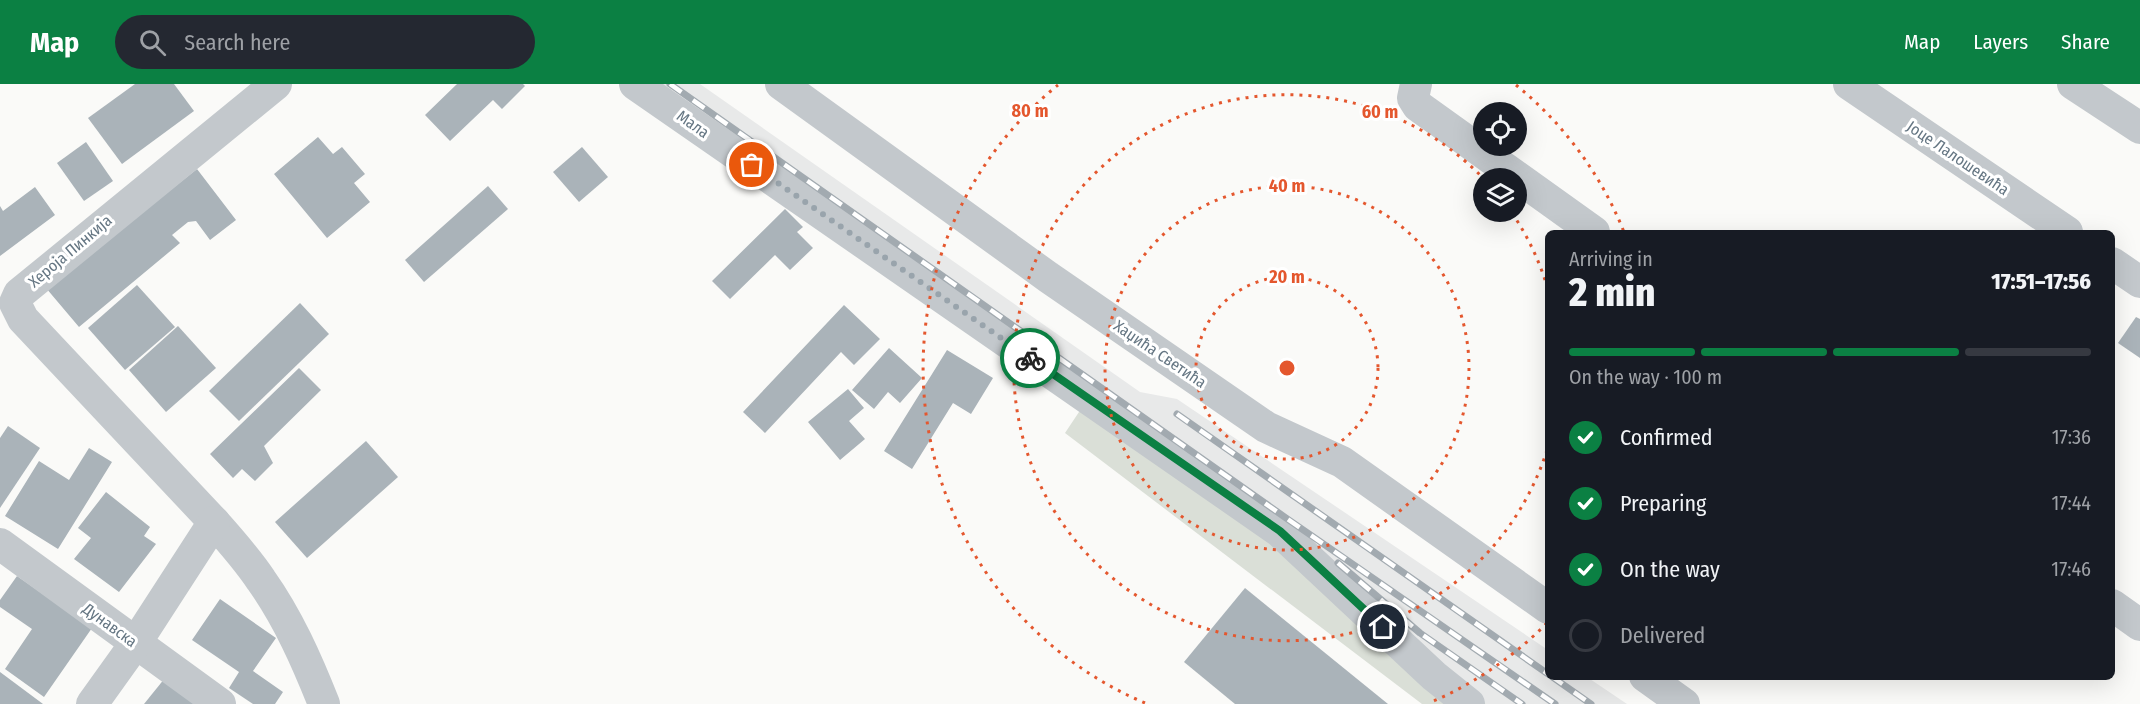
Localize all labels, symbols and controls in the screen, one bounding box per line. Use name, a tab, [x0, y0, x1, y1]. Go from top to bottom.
search box	[115, 15, 535, 69]
text: Map	[30, 26, 79, 59]
icon: search	[136, 26, 169, 59]
text: Search here	[184, 29, 290, 56]
text: Map	[1904, 29, 1940, 55]
text: Layers	[1973, 29, 2028, 55]
text: Share	[2061, 29, 2110, 55]
text: 80 m	[1012, 100, 1048, 122]
text: 60 m	[1362, 101, 1398, 123]
map controls	[1473, 102, 1527, 222]
button: locate	[1473, 102, 1527, 156]
street label: Мала	[673, 106, 713, 142]
street label: Јоце Лалошевића	[1903, 117, 2013, 199]
pin	[726, 139, 777, 190]
icon: bag	[735, 148, 768, 181]
button: layers	[1473, 168, 1527, 222]
text: 40 m	[1269, 175, 1305, 197]
street label: Хероја Пинкија	[25, 211, 116, 291]
text: Arriving in	[1569, 247, 1653, 271]
text: 20 m	[1268, 266, 1305, 288]
text: 17:51–17:56	[1991, 268, 2091, 295]
text: 2 min	[1569, 270, 1655, 316]
street label: Хаџића Светића	[1110, 316, 1210, 392]
courier	[1000, 328, 1060, 388]
icon: bike	[1014, 342, 1047, 375]
centre of rings	[1277, 358, 1297, 378]
text: On the way · 100 m	[1569, 365, 1722, 389]
icon: check	[1569, 421, 1602, 454]
text: Confirmed	[1620, 424, 1713, 451]
text: 17:36	[2052, 425, 2091, 449]
icon: check	[1569, 487, 1602, 520]
text: Preparing	[1620, 490, 1706, 517]
text: 17:44	[2052, 491, 2091, 515]
icon: check	[1569, 553, 1602, 586]
text: On the way	[1620, 556, 1720, 583]
text: 17:46	[2051, 557, 2091, 581]
street label: Дунавска	[78, 598, 141, 651]
pin	[1357, 601, 1408, 652]
icon: home	[1366, 610, 1399, 643]
text: Delivered	[1620, 622, 1705, 649]

